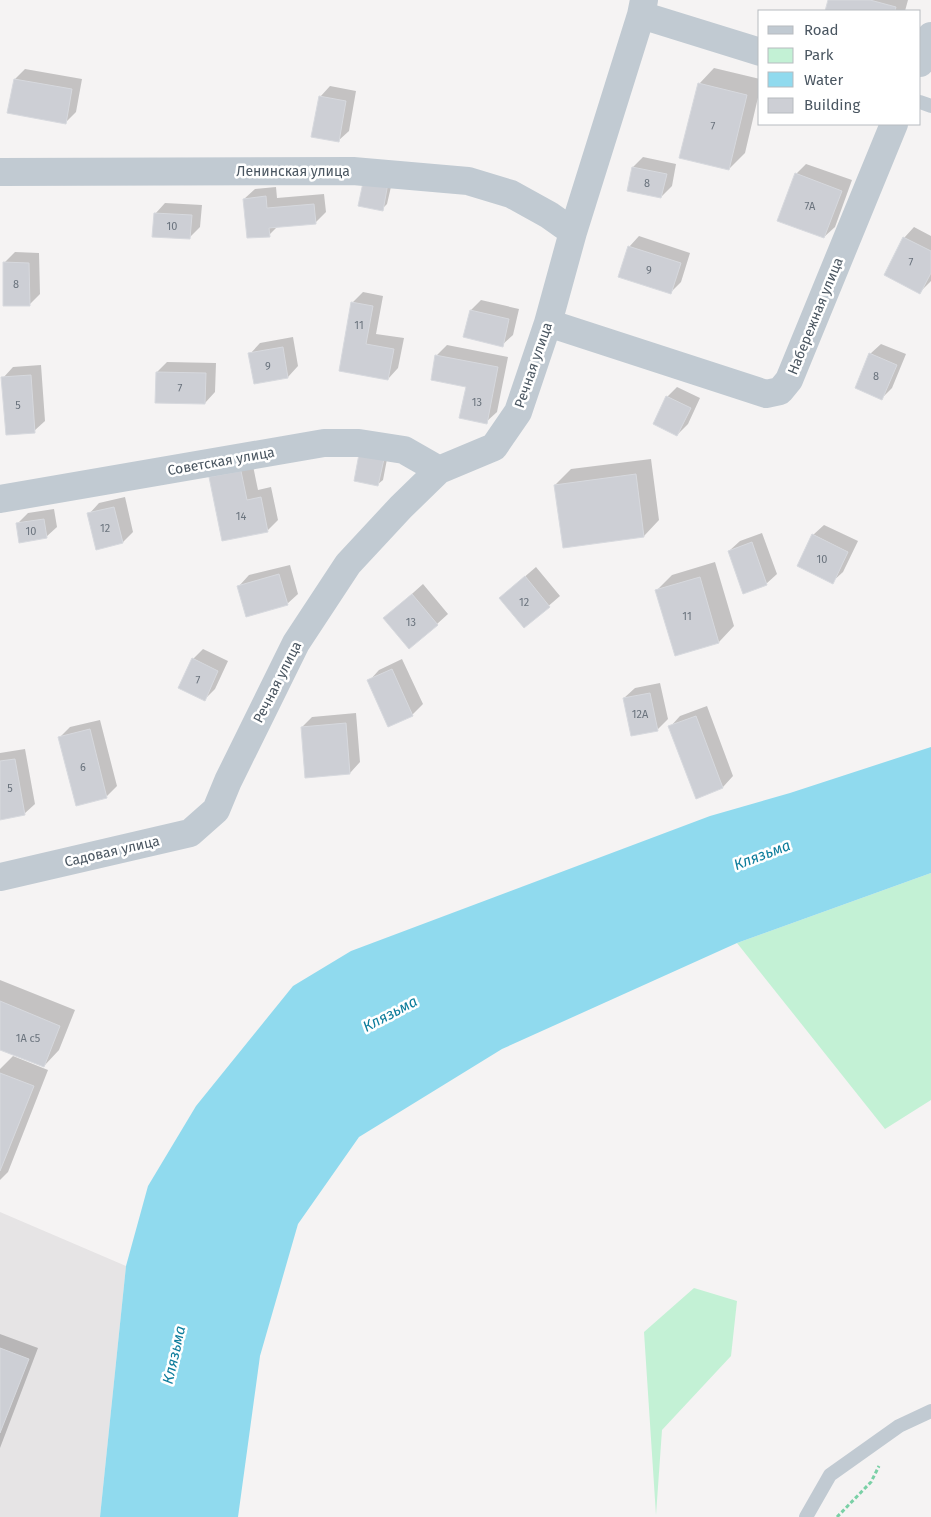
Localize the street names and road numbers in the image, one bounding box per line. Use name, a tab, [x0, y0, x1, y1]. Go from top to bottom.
street label: Ленинская улица	[236, 163, 350, 180]
street label: Набережная улица	[784, 255, 847, 377]
street label: Речная улица	[511, 320, 556, 410]
street label: Советская улица	[166, 444, 276, 479]
street label: Речная улица	[250, 639, 305, 726]
street label: Садовая улица	[63, 832, 161, 871]

